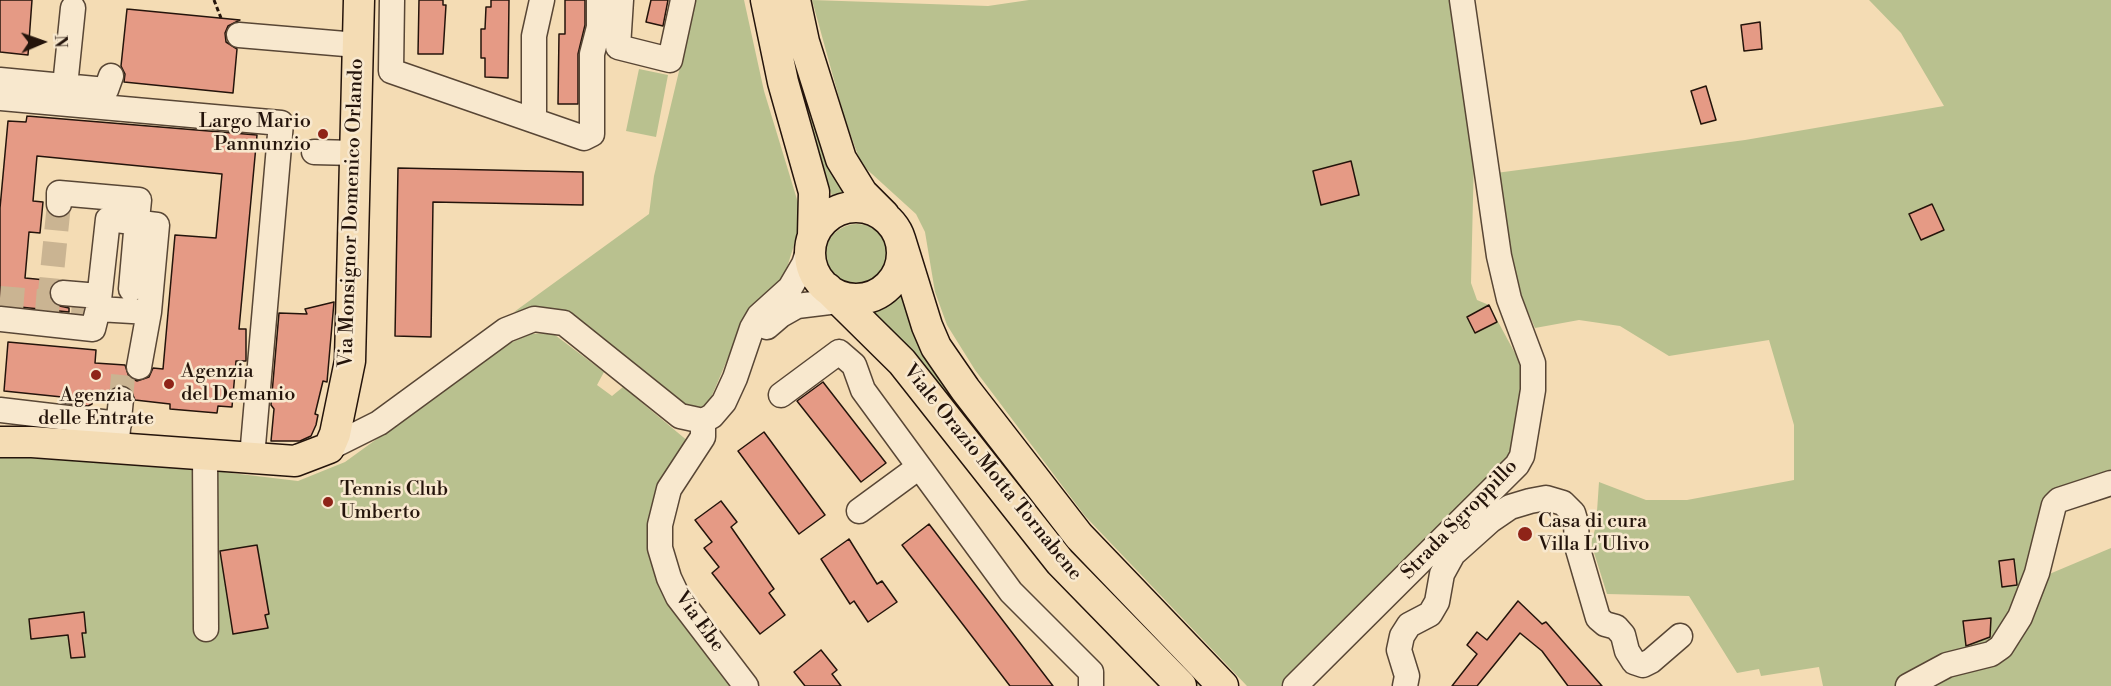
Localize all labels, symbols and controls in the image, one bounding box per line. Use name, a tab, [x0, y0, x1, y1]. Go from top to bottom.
north arrow	[12, 12, 72, 72]
text: N	[50, 35, 70, 48]
street label: Via Monsignor Domenico Orlando	[335, 58, 369, 368]
place label: Largo Mario Pannunzio	[199, 110, 311, 157]
marker: Largo Mario Pannunzio	[316, 127, 330, 141]
place label: Agenzia del Demanio	[181, 360, 296, 407]
street label: Viale Orazio Motta Tornabene	[897, 360, 1087, 586]
marker: Agenzia delle Entrate	[89, 368, 103, 382]
marker: Agenzia del Demanio	[162, 377, 176, 391]
place label: Agenzia delle Entrate	[38, 384, 154, 431]
street label: Strada Sgroppillo	[1397, 455, 1523, 585]
place label: Tennis Club Umberto	[340, 478, 448, 525]
marker: Tennis Club Umberto	[321, 495, 335, 509]
place label: Casa di cura Villa L'Ulivo	[1538, 510, 1650, 557]
marker: Casa di cura Villa L'Ulivo	[1516, 525, 1534, 543]
street label: Via Ebe	[669, 587, 729, 657]

